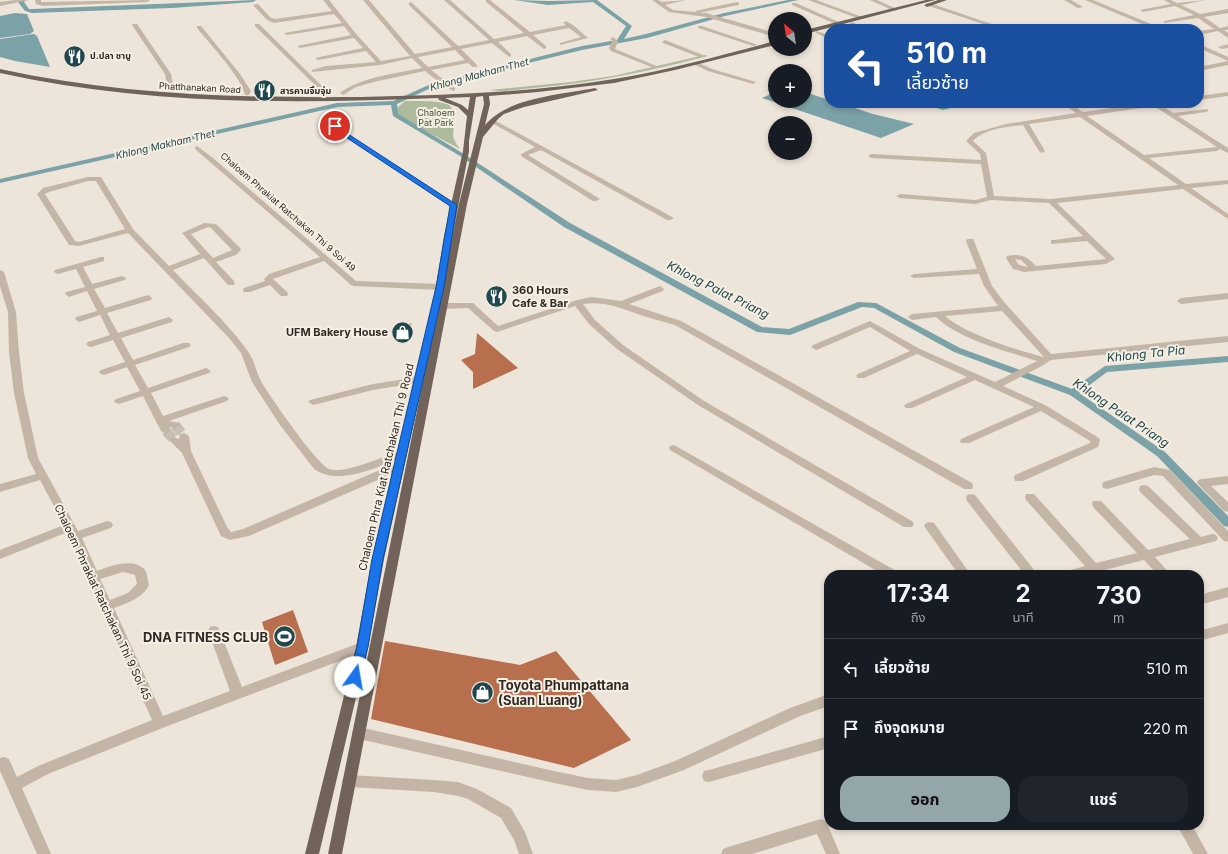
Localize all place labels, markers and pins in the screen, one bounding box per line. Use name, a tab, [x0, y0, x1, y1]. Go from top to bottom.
restaurant icon: ป.ปลา ชาบู	[61, 43, 87, 69]
place label: ป.ปลา ชาบู	[90, 50, 131, 61]
restaurant icon: สารคามจิ้มจุ่ม	[252, 78, 278, 104]
place label: สารคามจิ้มจุ่ม	[280, 85, 331, 96]
pin	[318, 109, 352, 143]
restaurant icon: 360 Hours Cafe & Bar	[484, 283, 510, 309]
place label: 360 Hours Cafe & Bar	[512, 283, 569, 310]
shop icon: UFM Bakery House	[390, 319, 416, 345]
place label: UFM Bakery House	[286, 325, 388, 339]
sports icon: DNA FITNESS CLUB	[271, 624, 297, 650]
place label: DNA FITNESS CLUB	[143, 629, 268, 645]
place label: Toyota Phumpattana (Suan Luang)	[498, 677, 629, 708]
shop icon: Toyota Phumpattana (Suan Luang)	[470, 679, 496, 705]

